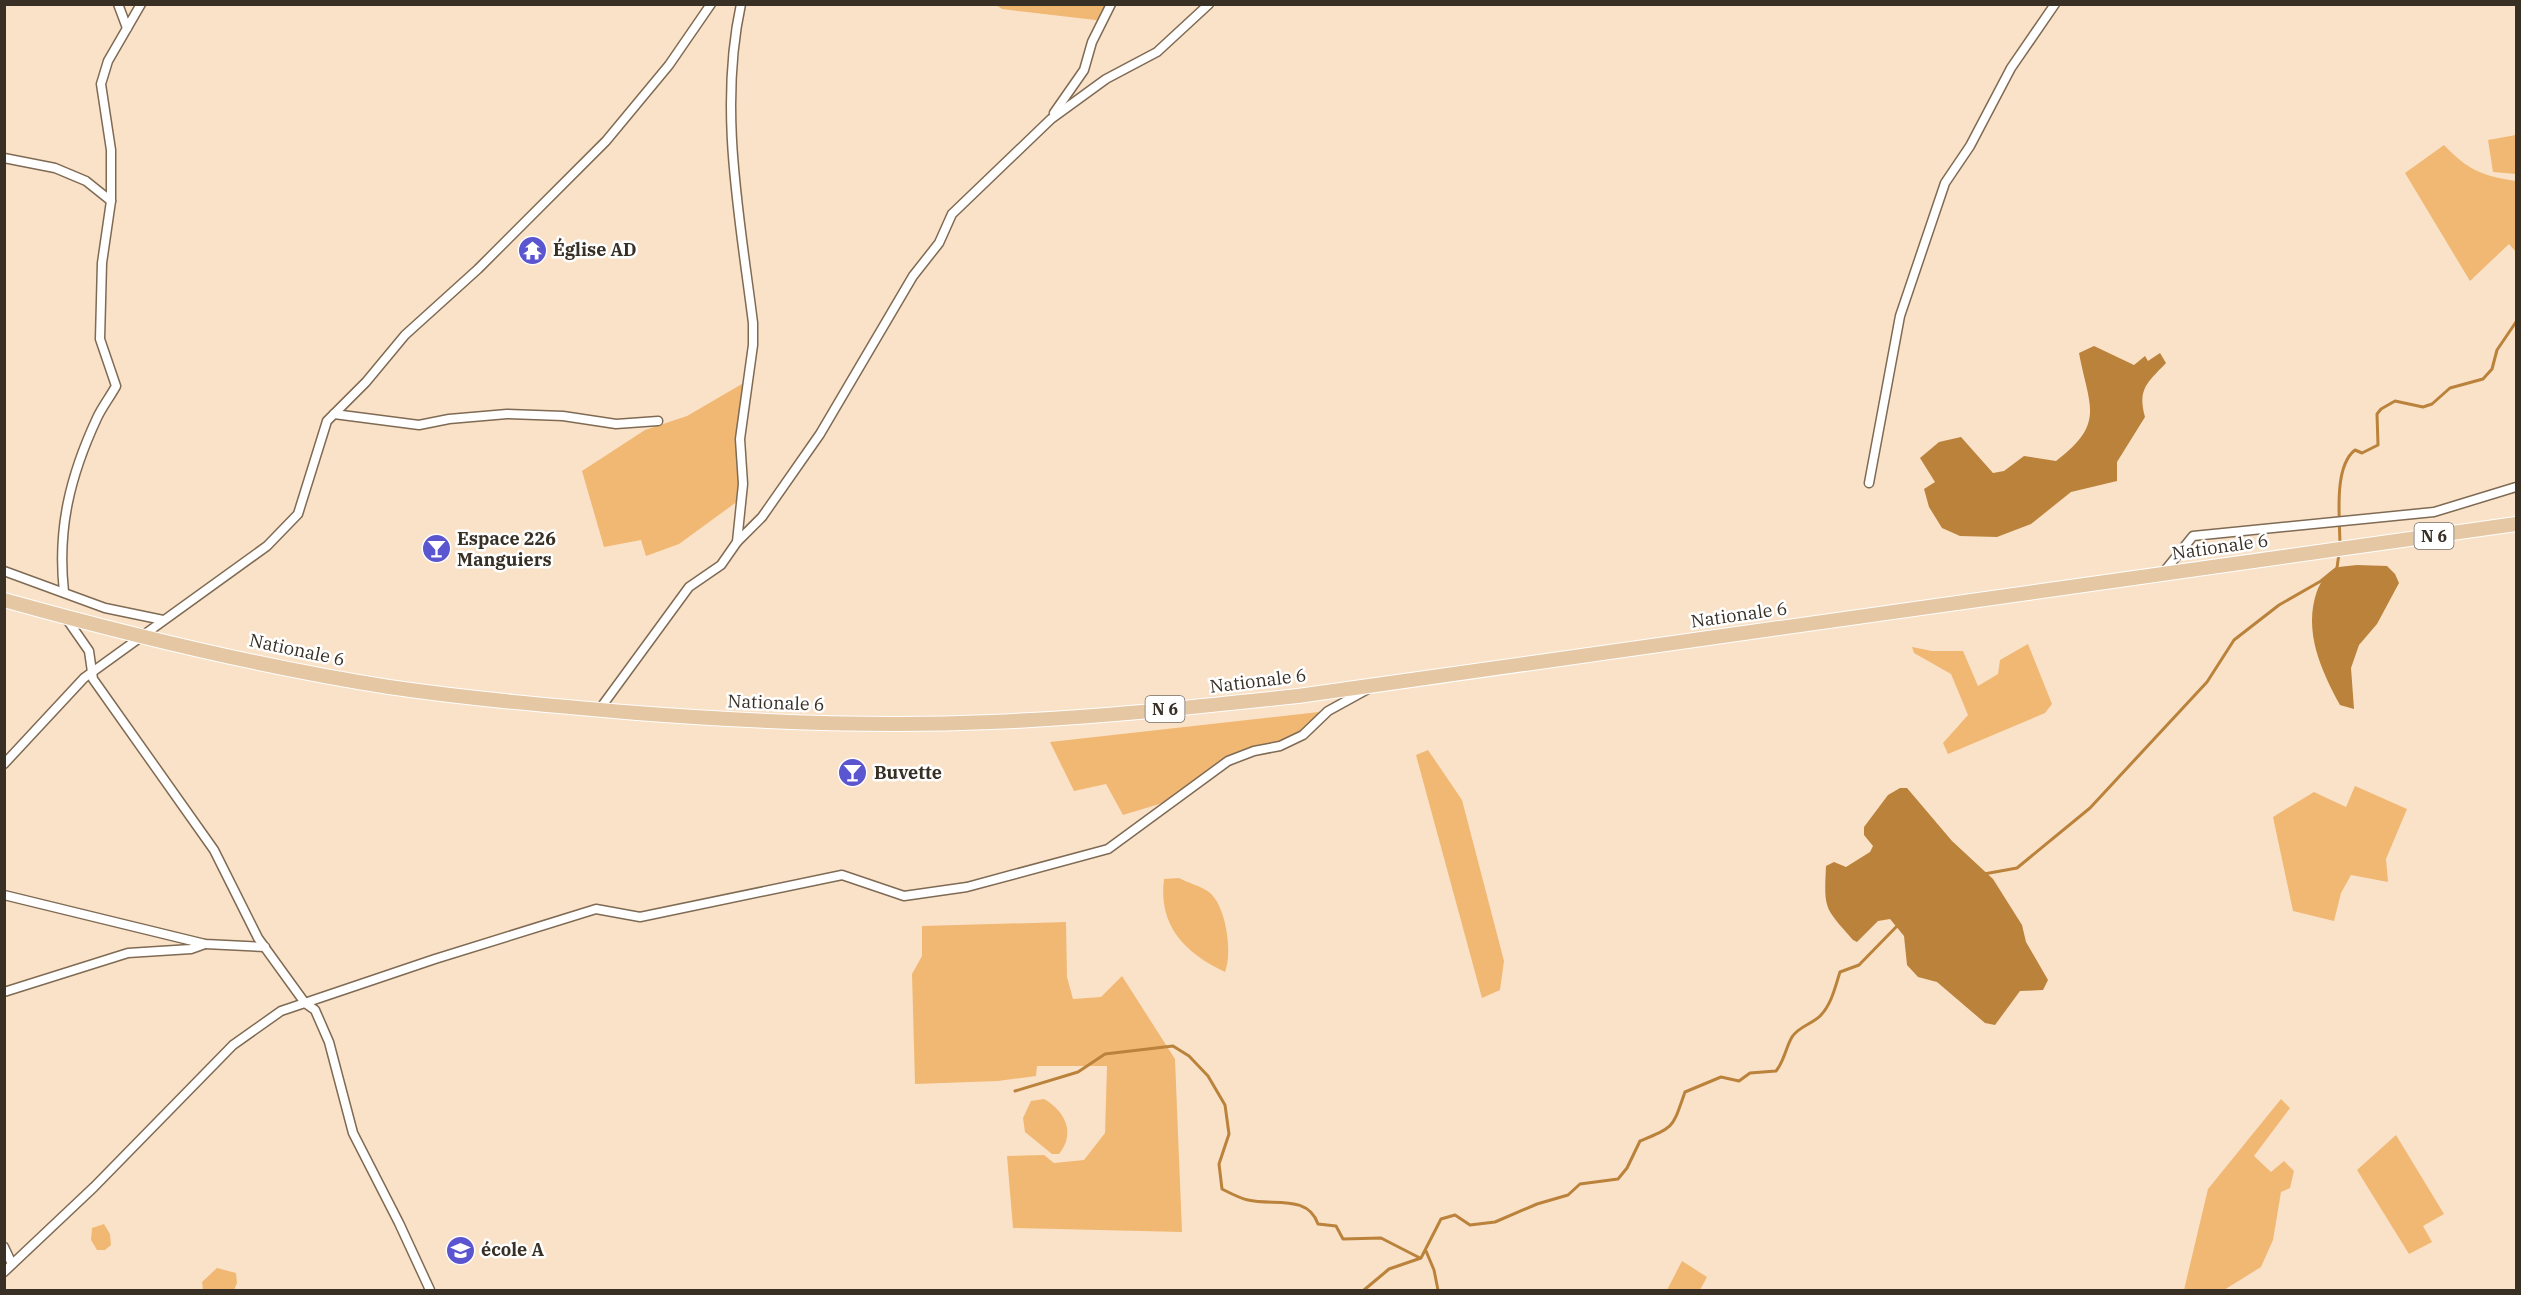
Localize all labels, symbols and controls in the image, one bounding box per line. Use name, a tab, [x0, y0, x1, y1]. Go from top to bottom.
temple icon: Église AD	[516, 234, 548, 266]
place label: Église AD	[553, 237, 637, 261]
road number: N 6	[2414, 523, 2454, 549]
place label: Espace 226 Manguiers	[457, 527, 556, 571]
street label: Nationale 6	[2170, 528, 2270, 565]
bar icon: Espace 226 Manguiers	[420, 533, 452, 565]
street label: Nationale 6	[1689, 596, 1789, 633]
street label: Nationale 6	[247, 628, 347, 671]
street label: Nationale 6	[1208, 663, 1308, 698]
street label: Nationale 6	[727, 689, 825, 716]
road number: N 6	[1146, 696, 1184, 722]
bar icon: Buvette	[837, 757, 869, 789]
place label: Buvette	[874, 761, 942, 784]
school or university icon: école A	[444, 1234, 476, 1266]
place label: école A	[481, 1238, 544, 1261]

